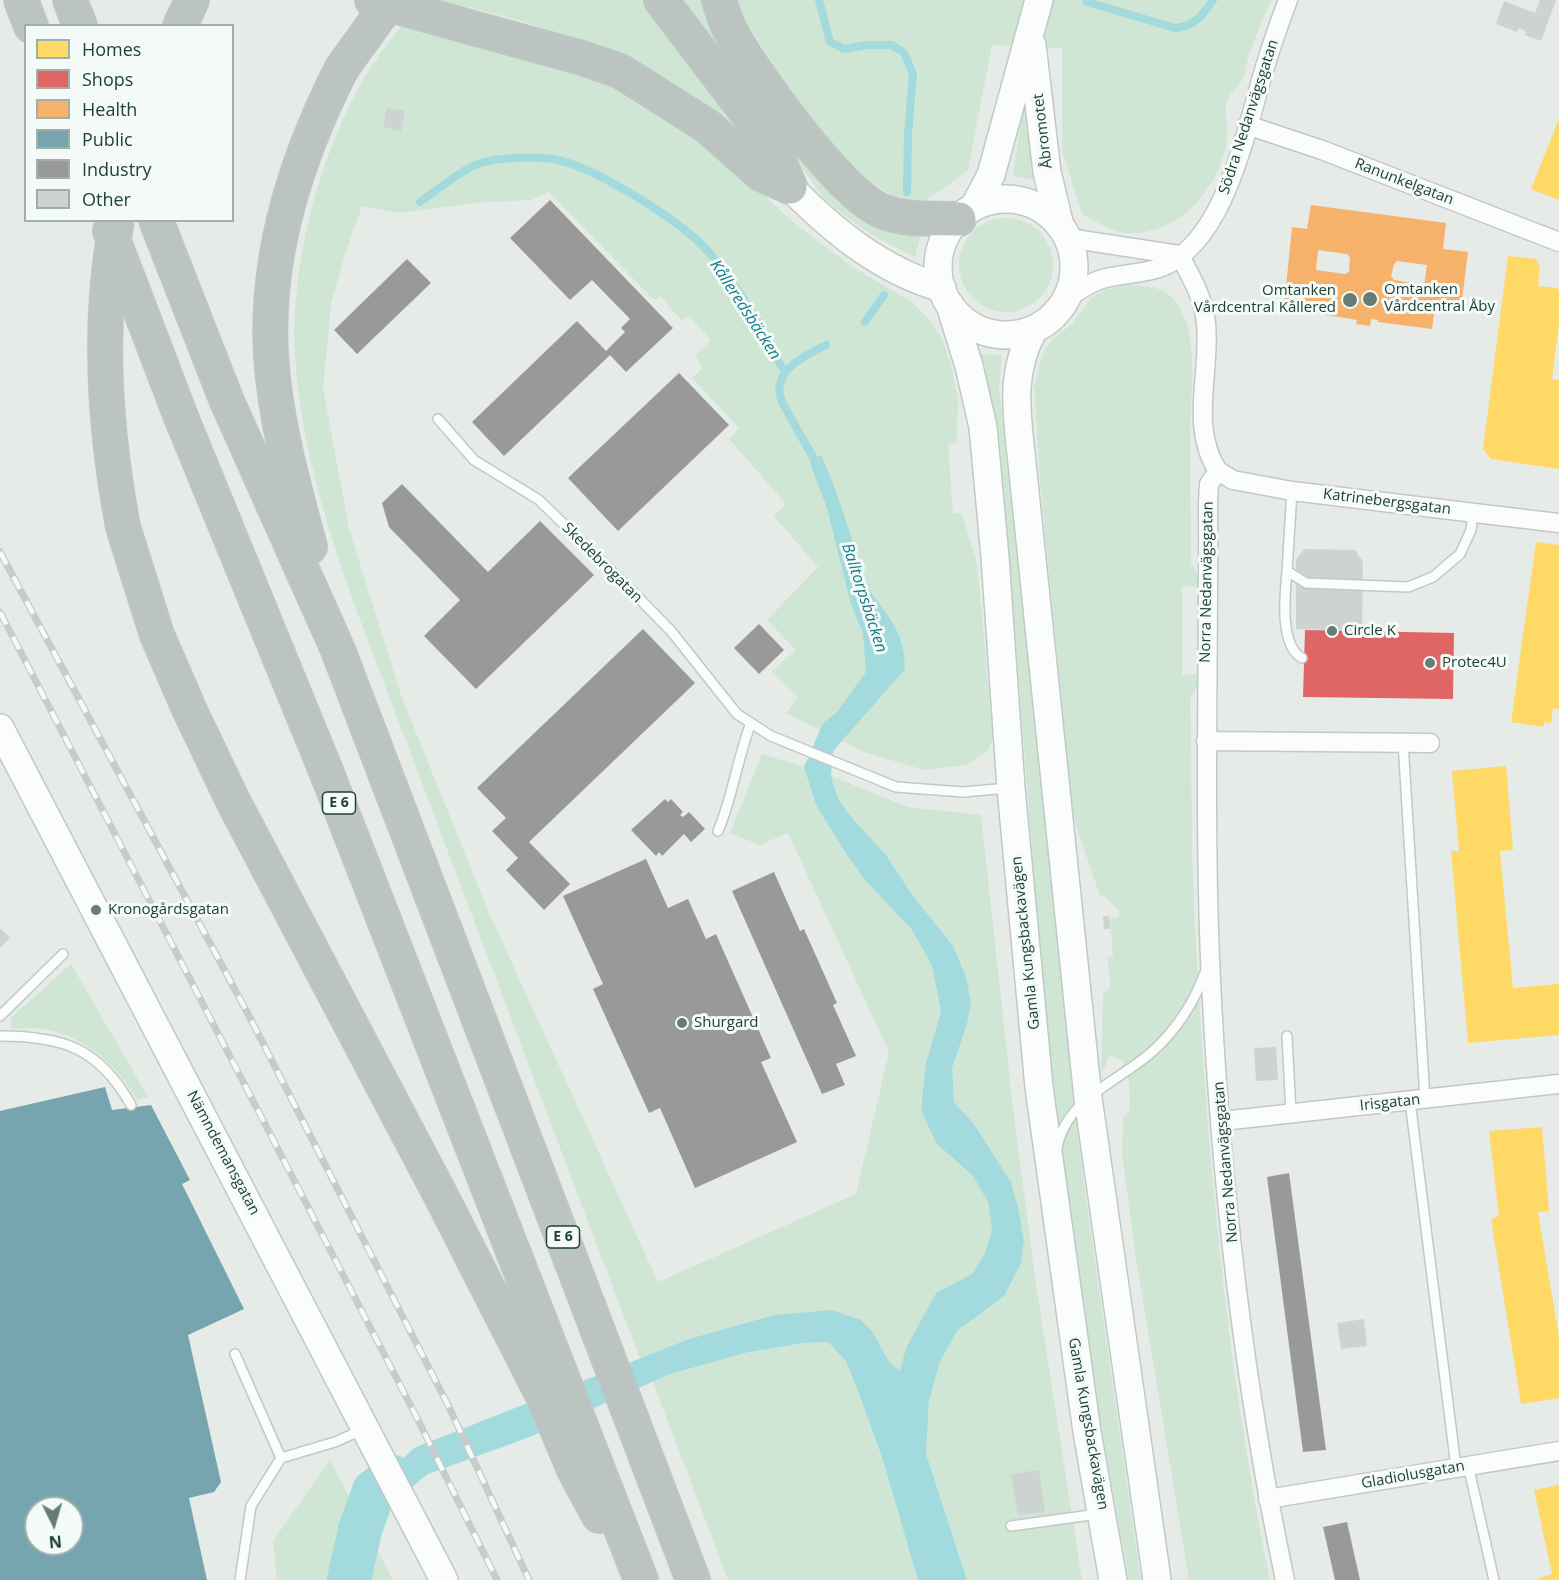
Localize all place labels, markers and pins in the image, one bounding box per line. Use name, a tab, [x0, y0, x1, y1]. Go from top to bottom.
place label: Omtanken Vårdcentral Åby	[1384, 281, 1495, 316]
place label: Omtanken Vårdcentral Kållered	[1194, 282, 1336, 317]
marker: Omtanken Vårdcentral Åby	[1361, 290, 1379, 308]
marker: Omtanken Vårdcentral Kållered	[1341, 291, 1359, 309]
place label: Circle K	[1344, 622, 1396, 640]
marker: Circle K	[1325, 624, 1339, 638]
place label: Protec4U	[1442, 654, 1507, 672]
marker: Protec4U	[1423, 656, 1437, 670]
place label: Kronogårdsgatan	[108, 901, 229, 919]
marker: Kronogårdsgatan	[89, 903, 103, 917]
place label: Shurgard	[694, 1014, 759, 1032]
marker: Shurgard	[675, 1016, 689, 1030]

